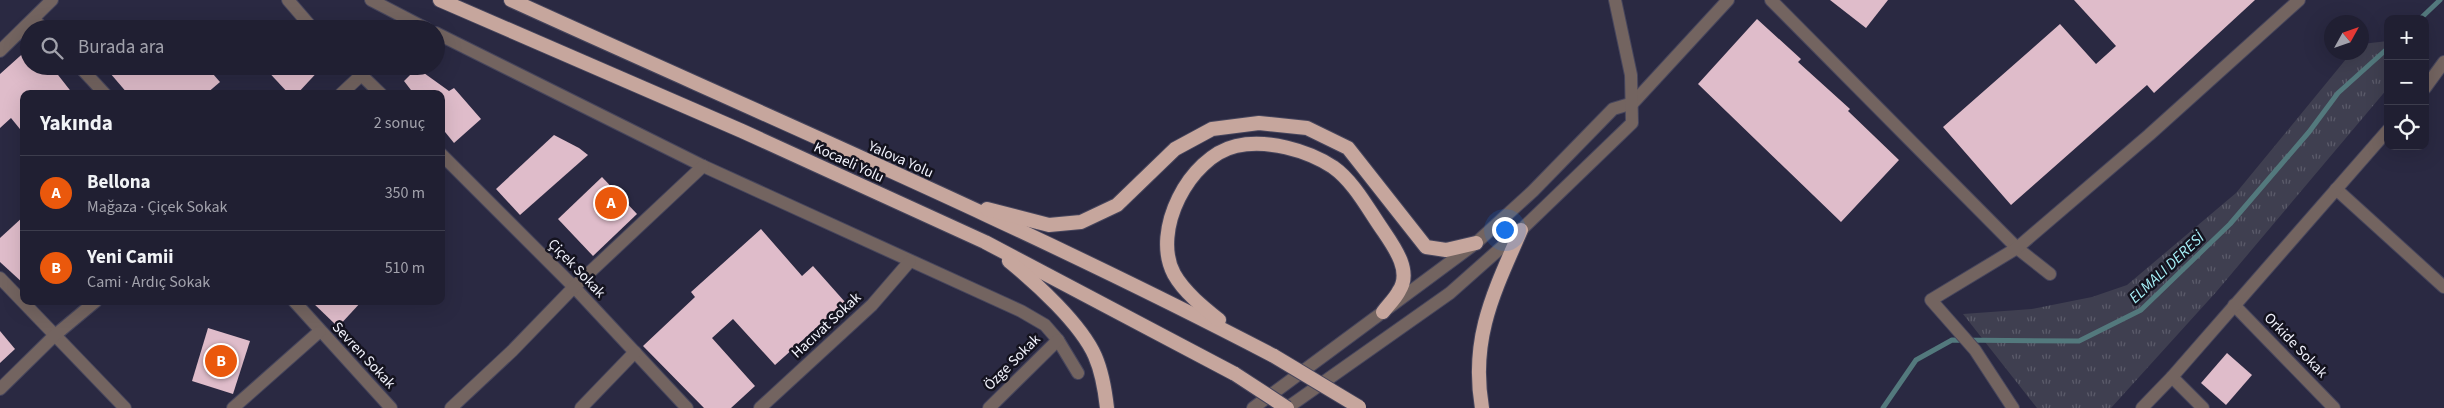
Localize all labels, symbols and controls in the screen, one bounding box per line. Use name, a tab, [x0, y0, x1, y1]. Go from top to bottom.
north arrow	[2324, 15, 2369, 60]
map controls	[2384, 15, 2429, 150]
button: +	[2384, 15, 2429, 60]
search box	[20, 20, 445, 75]
icon: search	[38, 34, 66, 62]
text: Burada ara	[78, 34, 164, 61]
button: −	[2384, 60, 2429, 105]
button: locate	[2384, 105, 2429, 150]
text: Yakında	[40, 108, 113, 138]
text: 2 sonuç	[374, 112, 425, 134]
street label: Yalova Yolu	[864, 135, 937, 183]
street label: Kocaeli̇ Yolu	[810, 137, 887, 188]
text: Bellona	[87, 169, 151, 196]
text: A	[51, 182, 61, 204]
text: 350 m	[385, 182, 425, 204]
pin: A	[595, 184, 627, 222]
text: Mağaza · Çiçek Sokak	[87, 196, 228, 218]
your location	[1492, 217, 1518, 243]
water label: ELMALI DERESİ	[2124, 226, 2210, 309]
street label: Çiçek Sokak	[543, 234, 611, 303]
text: Yeni Camii	[87, 244, 174, 271]
text: B	[51, 257, 61, 279]
text: 510 m	[385, 257, 425, 279]
text: Cami · Ardıç Sokak	[87, 271, 210, 293]
street label: Hacıvat Sokak	[787, 287, 866, 363]
street label: Orkide Sokak	[2259, 308, 2333, 383]
street label: Sevren Sokak	[327, 317, 401, 394]
street label: Özge Sokak	[979, 329, 1046, 395]
pin: B	[205, 342, 237, 380]

